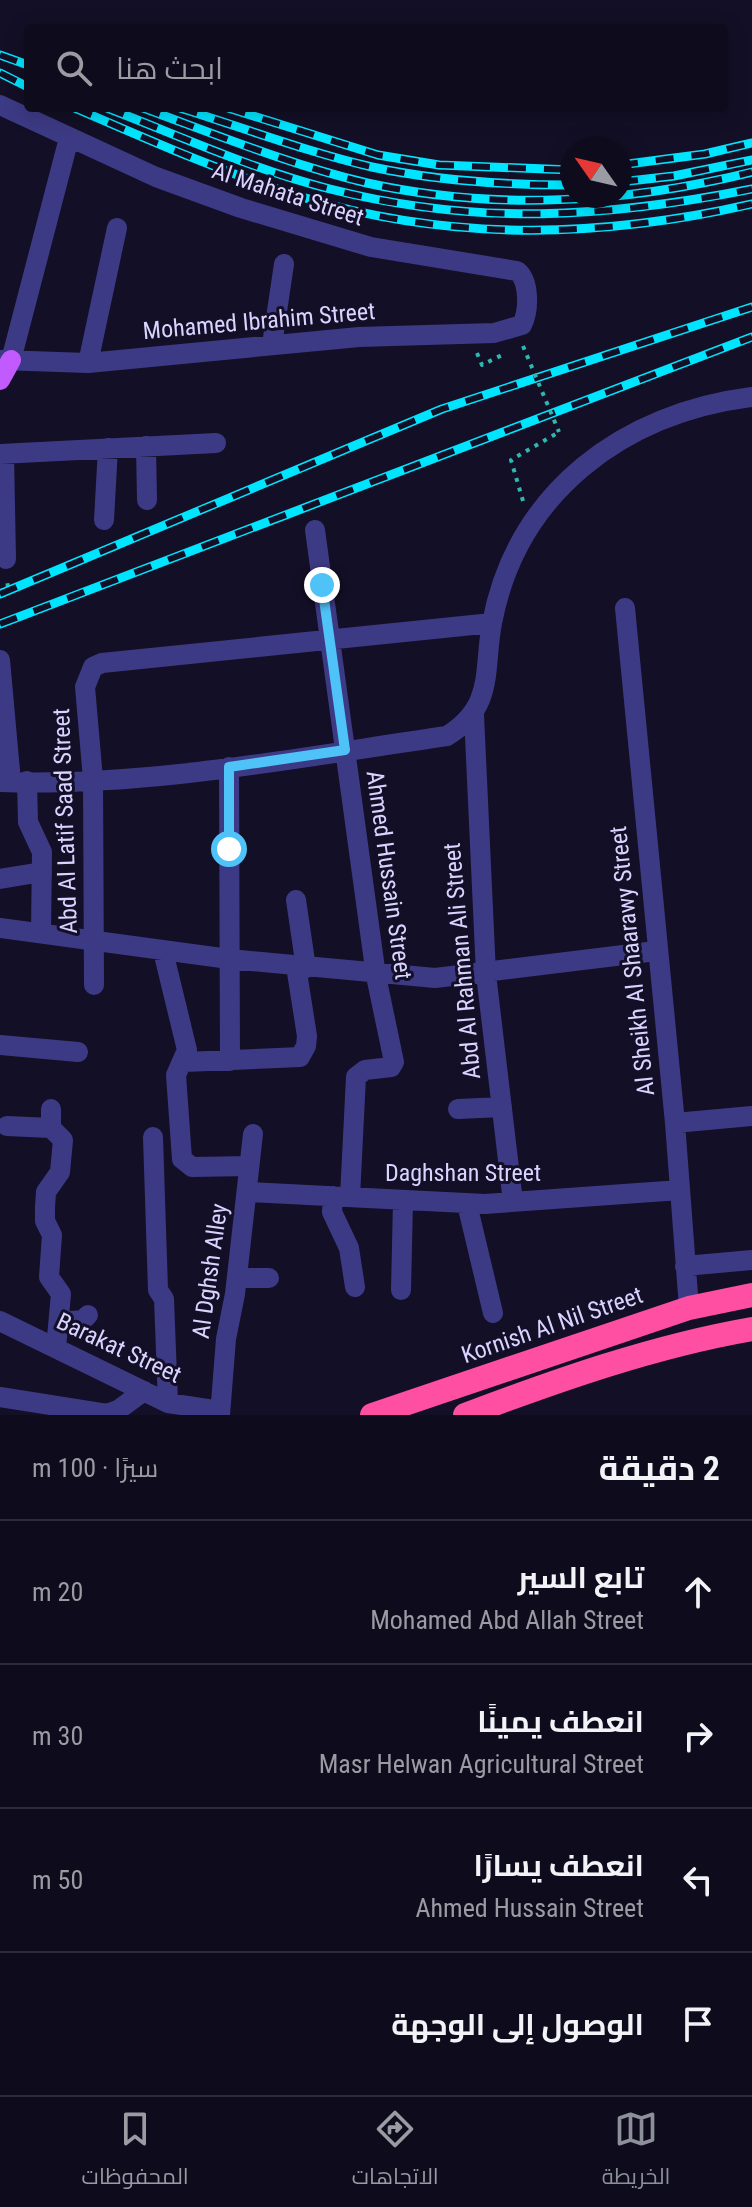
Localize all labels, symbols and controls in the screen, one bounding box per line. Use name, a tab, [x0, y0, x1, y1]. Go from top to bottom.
search box	[24, 24, 728, 112]
icon: search	[52, 46, 96, 90]
text: ابحث هنا	[116, 51, 223, 86]
north arrow	[560, 136, 632, 208]
street label: Al Mahata Street	[209, 156, 367, 232]
street label: Mohamed Ibrahim Street	[142, 297, 376, 345]
route end	[304, 567, 340, 603]
street label: Abd Al Latif Saad Street	[47, 708, 83, 934]
street label: Ahmed Hussain Street	[360, 769, 418, 981]
street label: Al Sheikh Al Shaarawy Street	[604, 825, 660, 1097]
route start	[211, 831, 247, 867]
street label: Abd Al Rahman Ali Street	[438, 842, 486, 1080]
street label: Daghshan Street	[385, 1159, 541, 1187]
street label: Al Dghsh Alley	[187, 1202, 233, 1340]
street label: Kornish Al Nil Street	[458, 1281, 646, 1369]
street label: Barakat Street	[52, 1307, 186, 1389]
text: 2 دقيقة	[599, 1448, 720, 1488]
text: سيرًا · 100 m	[32, 1453, 158, 1483]
text: تابع السير	[518, 1560, 644, 1595]
icon: ahead	[676, 1570, 720, 1614]
text: 20 m	[32, 1577, 83, 1607]
text: Mohamed Abd Allah Street	[370, 1605, 644, 1635]
text: انعطف يمينًا	[477, 1704, 644, 1739]
icon: right	[676, 1714, 720, 1758]
text: 30 m	[32, 1721, 83, 1751]
text: Masr Helwan Agricultural Street	[319, 1749, 644, 1779]
text: انعطف يسارًا	[473, 1848, 644, 1883]
icon: left	[676, 1858, 720, 1902]
text: 50 m	[32, 1865, 83, 1895]
text: Ahmed Hussain Street	[416, 1893, 644, 1923]
icon: arrive	[676, 2002, 720, 2046]
text: الوصول إلى الوجهة	[391, 2007, 644, 2042]
tab: المحفوظات	[82, 2107, 189, 2197]
tab: الاتجاهات	[352, 2107, 439, 2197]
tab: الخريطة	[602, 2107, 670, 2197]

